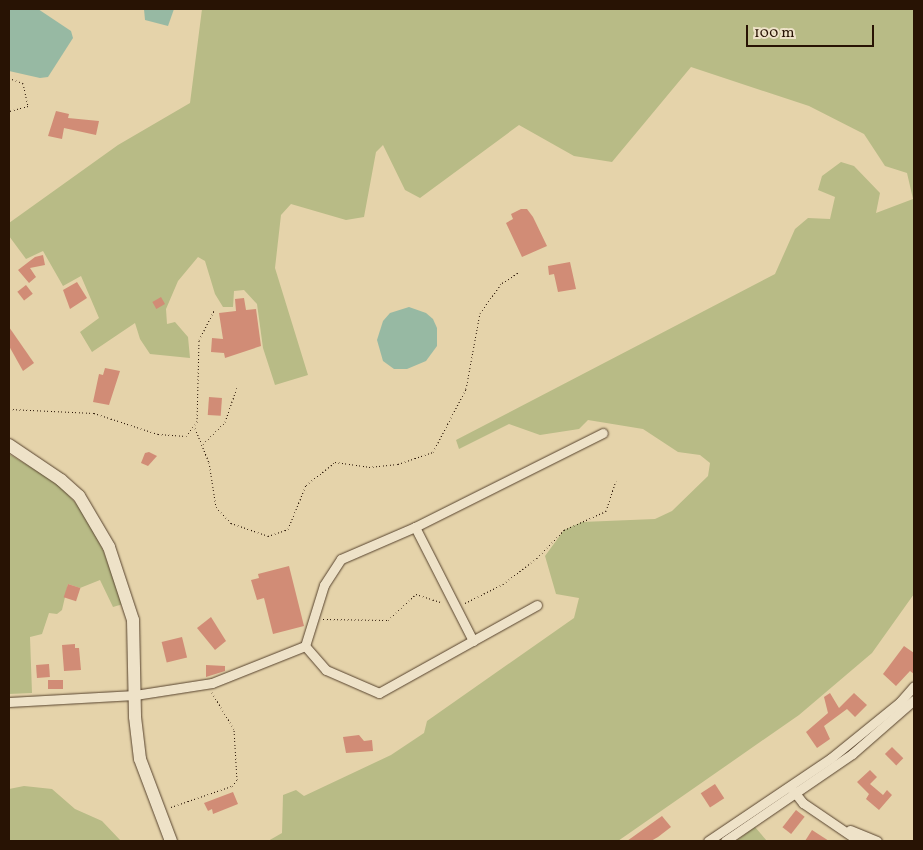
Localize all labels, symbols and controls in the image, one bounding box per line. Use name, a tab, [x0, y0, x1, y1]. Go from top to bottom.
scale bar	[748, 15, 876, 47]
text: 100 m	[754, 23, 794, 44]

